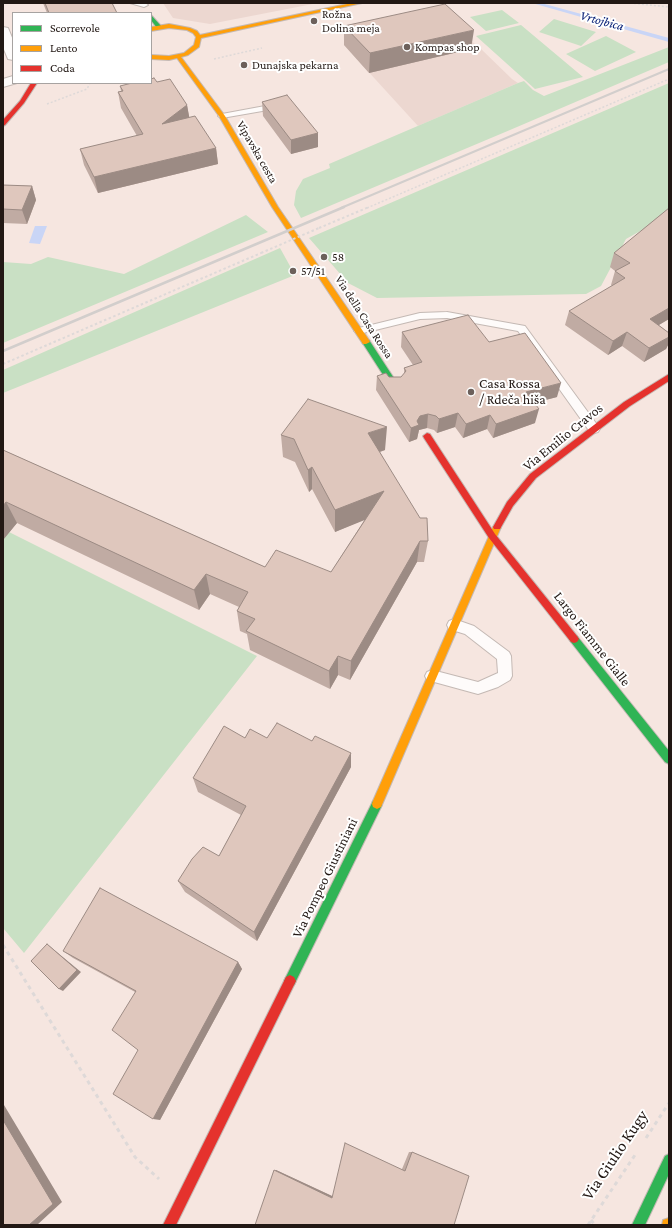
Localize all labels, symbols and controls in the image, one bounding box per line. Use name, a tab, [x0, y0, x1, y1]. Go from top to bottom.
place label: Rožna Dolina meja	[322, 7, 380, 35]
water label: Vrtojbica	[579, 8, 625, 34]
legend	[12, 12, 152, 84]
marker: Rožna Dolina meja	[309, 16, 319, 26]
text: Scorrevole	[50, 21, 100, 35]
place label: Kompas shop	[415, 40, 480, 54]
text: Lento	[50, 41, 78, 55]
marker: Kompas shop	[402, 42, 412, 52]
place label: Dunajska pekarna	[252, 58, 339, 72]
marker: Dunajska pekarna	[239, 60, 249, 70]
text: Coda	[50, 61, 75, 75]
street label: Vipavska cesta	[233, 118, 281, 186]
place label: 58	[332, 250, 344, 264]
marker: 58	[319, 252, 329, 262]
place label: 57/51	[301, 264, 325, 278]
marker: 57/51	[288, 266, 298, 276]
street label: Via della Casa Rossa	[332, 273, 396, 361]
place label: Casa Rossa / Rdeča hiša	[479, 376, 546, 408]
marker: Casa Rossa / Rdeča hiša	[466, 387, 476, 397]
street label: Via Emilio Cravos	[520, 400, 606, 474]
street label: Largo Fiamme Gialle	[550, 588, 634, 690]
street label: Via Pompeo Giustiniani	[289, 815, 361, 941]
street label: Via Giulio Kugy	[577, 1106, 653, 1204]

